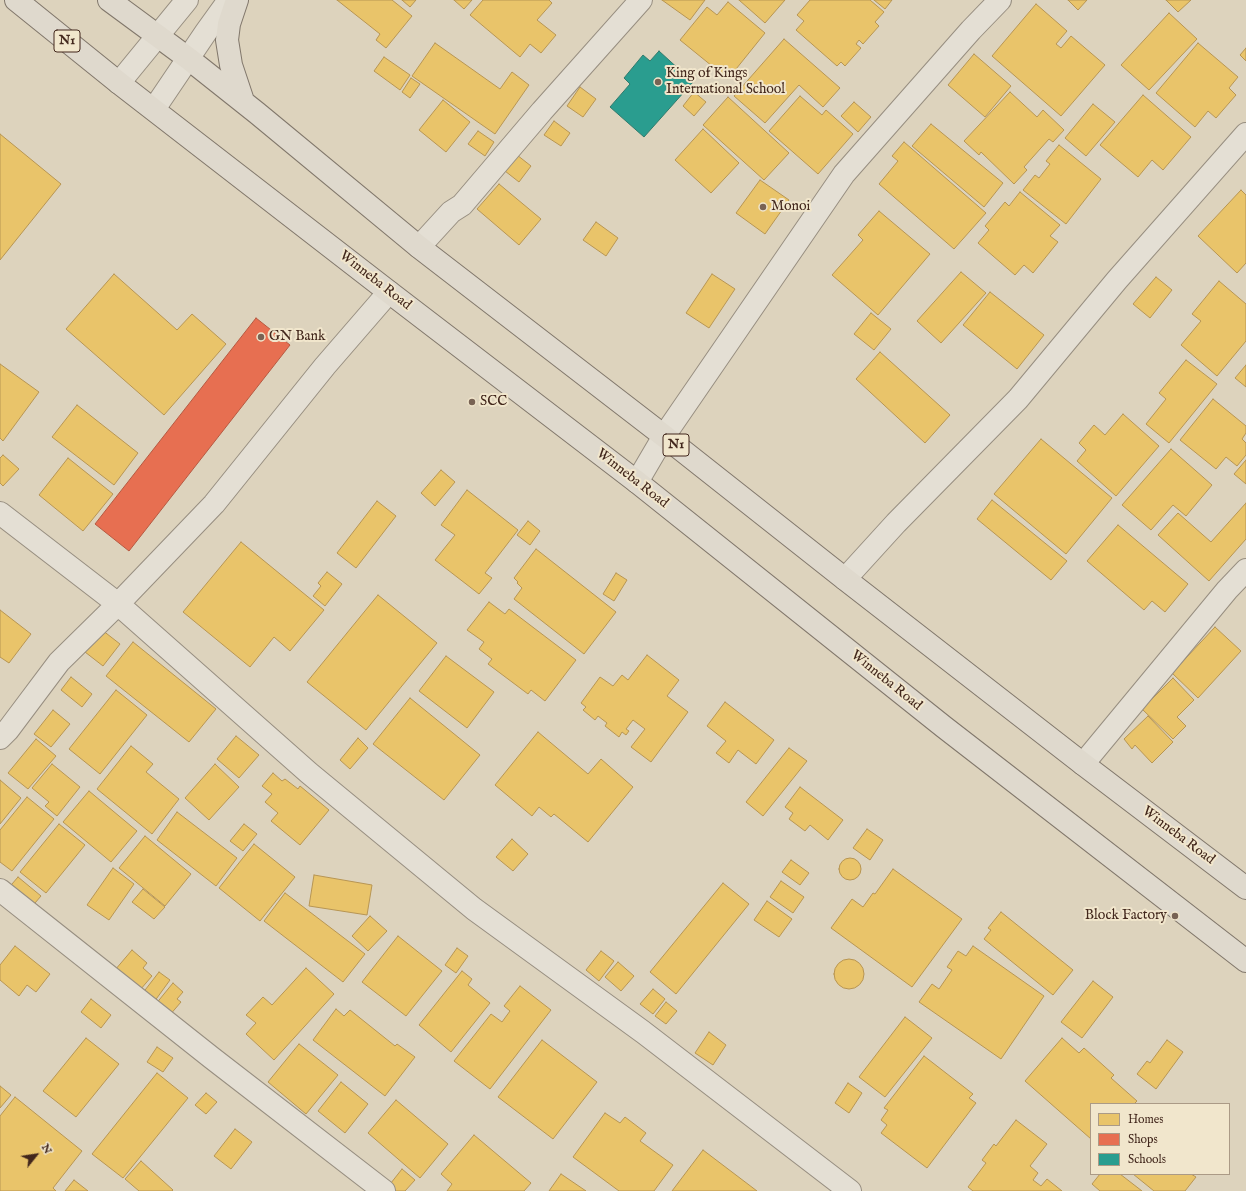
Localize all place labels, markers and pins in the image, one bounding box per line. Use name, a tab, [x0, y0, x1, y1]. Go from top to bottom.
place label: King of Kings International School	[666, 66, 785, 98]
marker: King of Kings International School	[653, 77, 663, 87]
place label: Monoi	[771, 199, 810, 215]
marker: Monoi	[758, 202, 768, 212]
place label: GN Bank	[269, 329, 325, 345]
marker: GN Bank	[256, 332, 266, 342]
place label: SCC	[480, 394, 507, 410]
marker: SCC	[467, 397, 477, 407]
place label: Block Factory	[1085, 908, 1167, 924]
marker: Block Factory	[1170, 911, 1180, 921]

